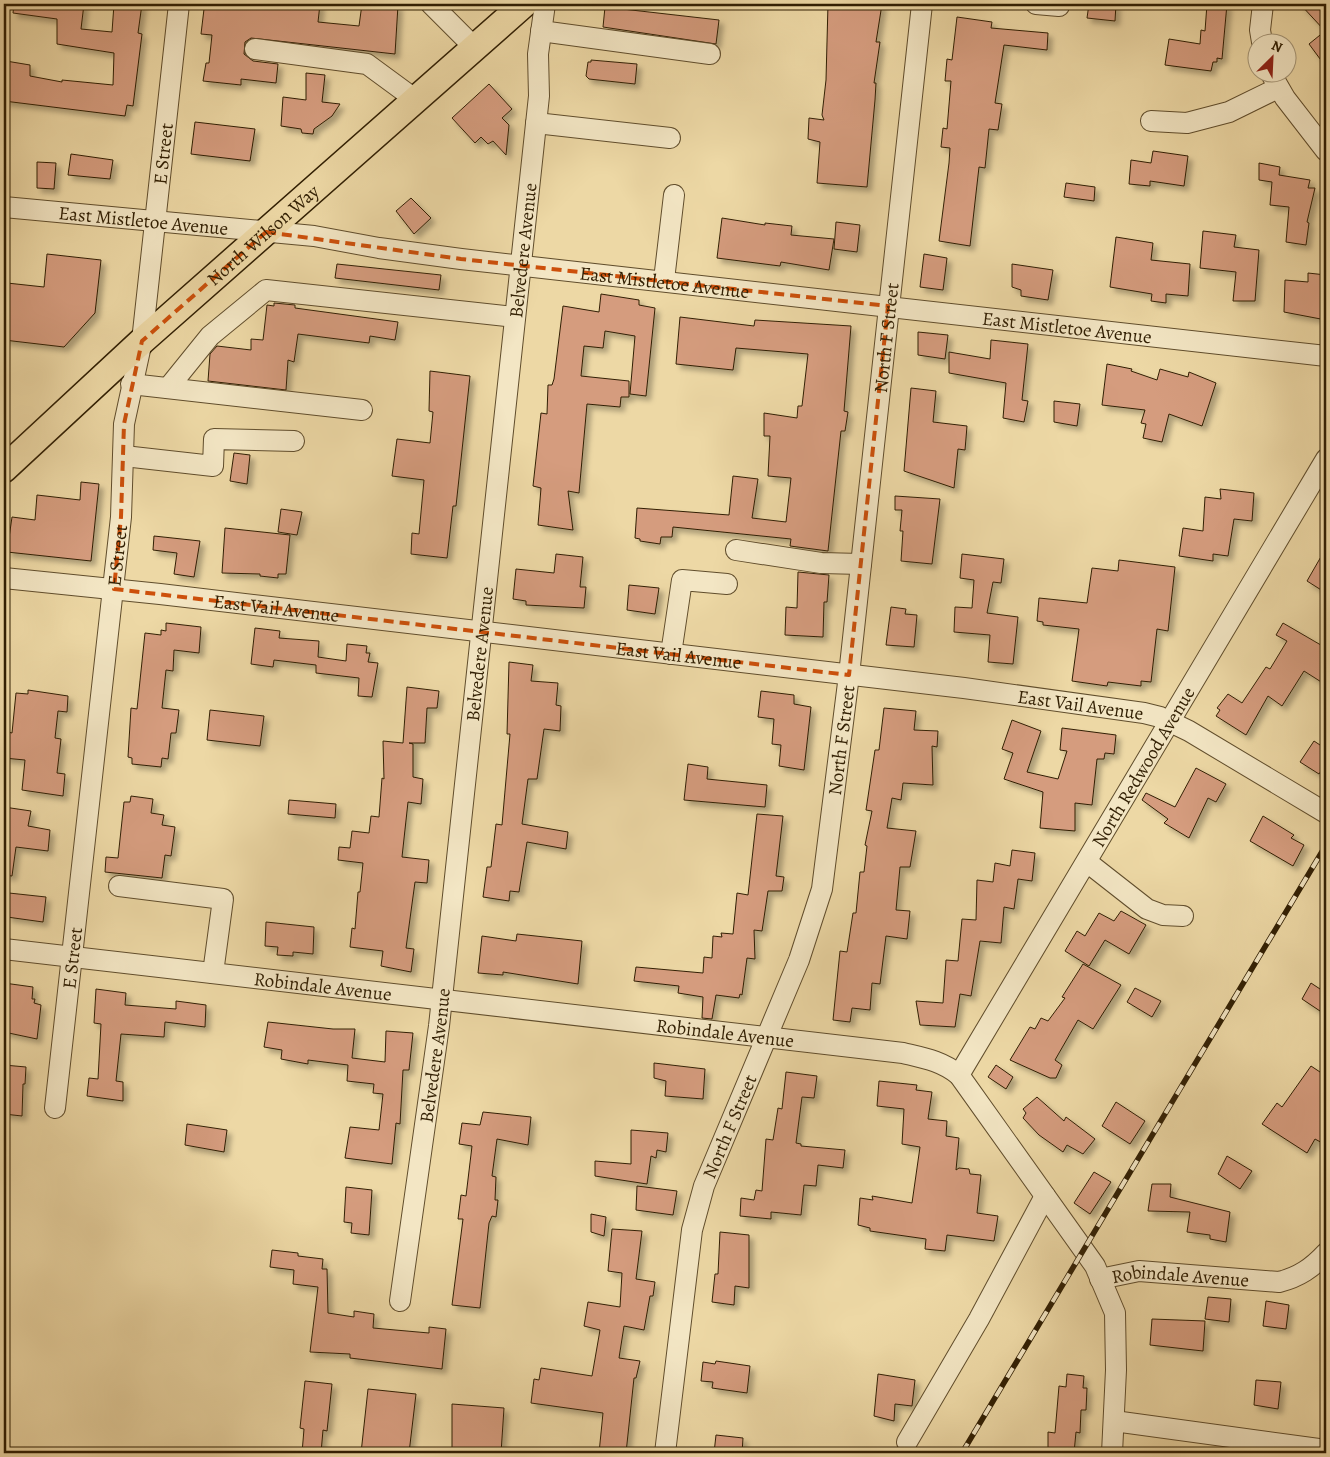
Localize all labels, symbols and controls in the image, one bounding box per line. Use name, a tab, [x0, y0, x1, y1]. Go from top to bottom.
north arrow	[1248, 32, 1298, 82]
text: N	[1269, 36, 1286, 57]
street label: E Street	[147, 122, 180, 186]
street label: North Wilson Way	[202, 178, 325, 292]
street label: Belvedere Avenue	[503, 181, 544, 319]
street label: East Mistletoe Avenue	[57, 200, 229, 242]
street label: East Mistletoe Avenue	[578, 260, 751, 305]
street label: North F Street	[868, 281, 906, 394]
street label: East Mistletoe Avenue	[981, 306, 1153, 350]
street label: E Street	[101, 523, 134, 588]
street label: Belvedere Avenue	[460, 585, 500, 723]
street label: East Vail Avenue	[212, 588, 341, 629]
street label: East Vail Avenue	[614, 635, 743, 676]
street label: North Redwood Avenue	[1086, 682, 1202, 852]
street label: North F Street	[822, 684, 862, 797]
street label: East Vail Avenue	[1016, 684, 1145, 727]
street label: E Street	[56, 926, 89, 990]
street label: Robindale Avenue	[252, 966, 393, 1008]
street label: Belvedere Avenue	[413, 987, 457, 1125]
street label: Robindale Avenue	[655, 1013, 795, 1054]
street label: North F Street	[697, 1071, 763, 1183]
street label: Robindale Avenue	[1109, 1259, 1250, 1294]

